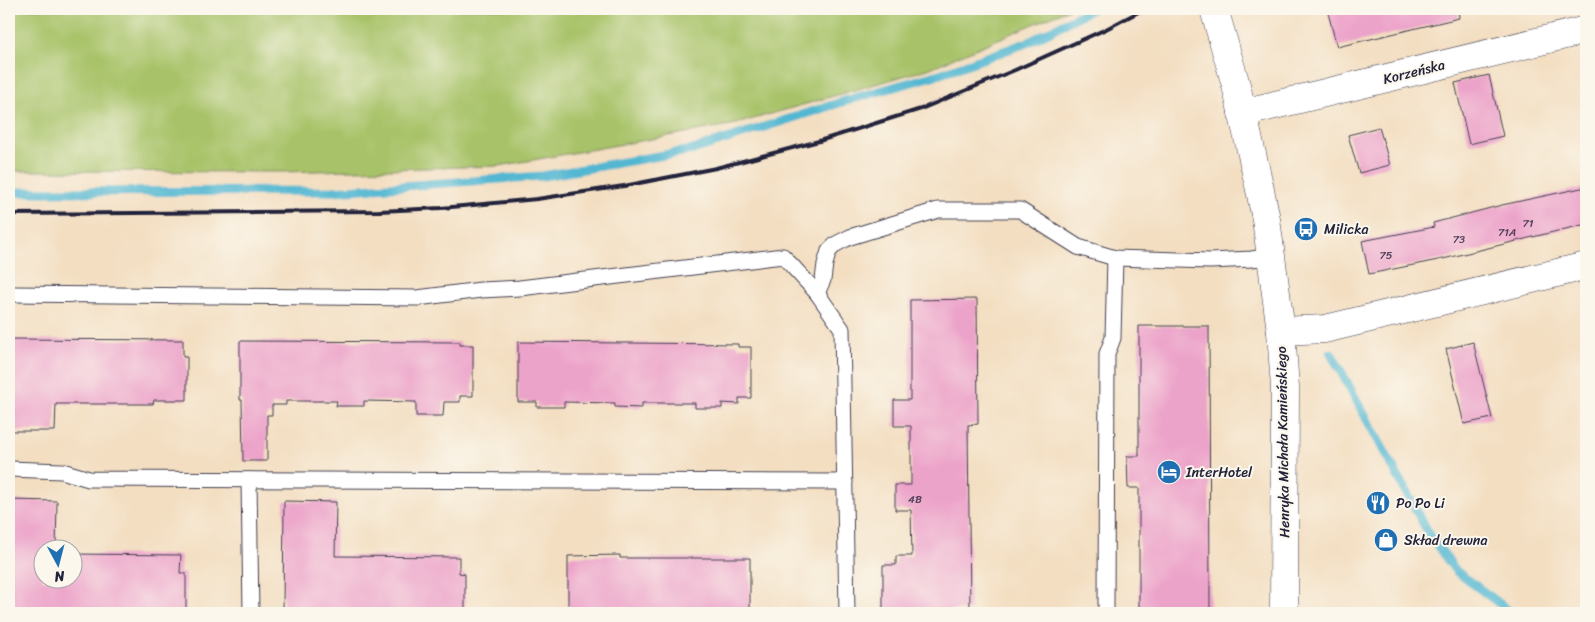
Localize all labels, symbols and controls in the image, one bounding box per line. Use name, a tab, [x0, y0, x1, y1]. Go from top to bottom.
street label: Korzeńska	[1380, 52, 1448, 92]
house number: 71	[1523, 214, 1534, 233]
bus stop icon: Milicka	[1293, 216, 1319, 242]
place label: Milicka	[1324, 217, 1369, 242]
house number: 71A	[1498, 223, 1516, 242]
house number: 73	[1453, 230, 1465, 249]
house number: 75	[1379, 246, 1393, 265]
street label: Henryka Michała Kamieńskiego	[1269, 346, 1297, 538]
hotel icon: InterHotel	[1156, 459, 1182, 485]
place label: InterHotel	[1185, 460, 1253, 485]
house number: 4B	[908, 490, 922, 509]
restaurant icon: Po Po Li	[1365, 490, 1391, 516]
place label: Po Po Li	[1396, 491, 1446, 516]
shop icon: Skład drewna	[1373, 527, 1399, 553]
place label: Skład drewna	[1404, 528, 1487, 553]
north arrow	[32, 540, 82, 590]
text: N	[53, 563, 67, 589]

